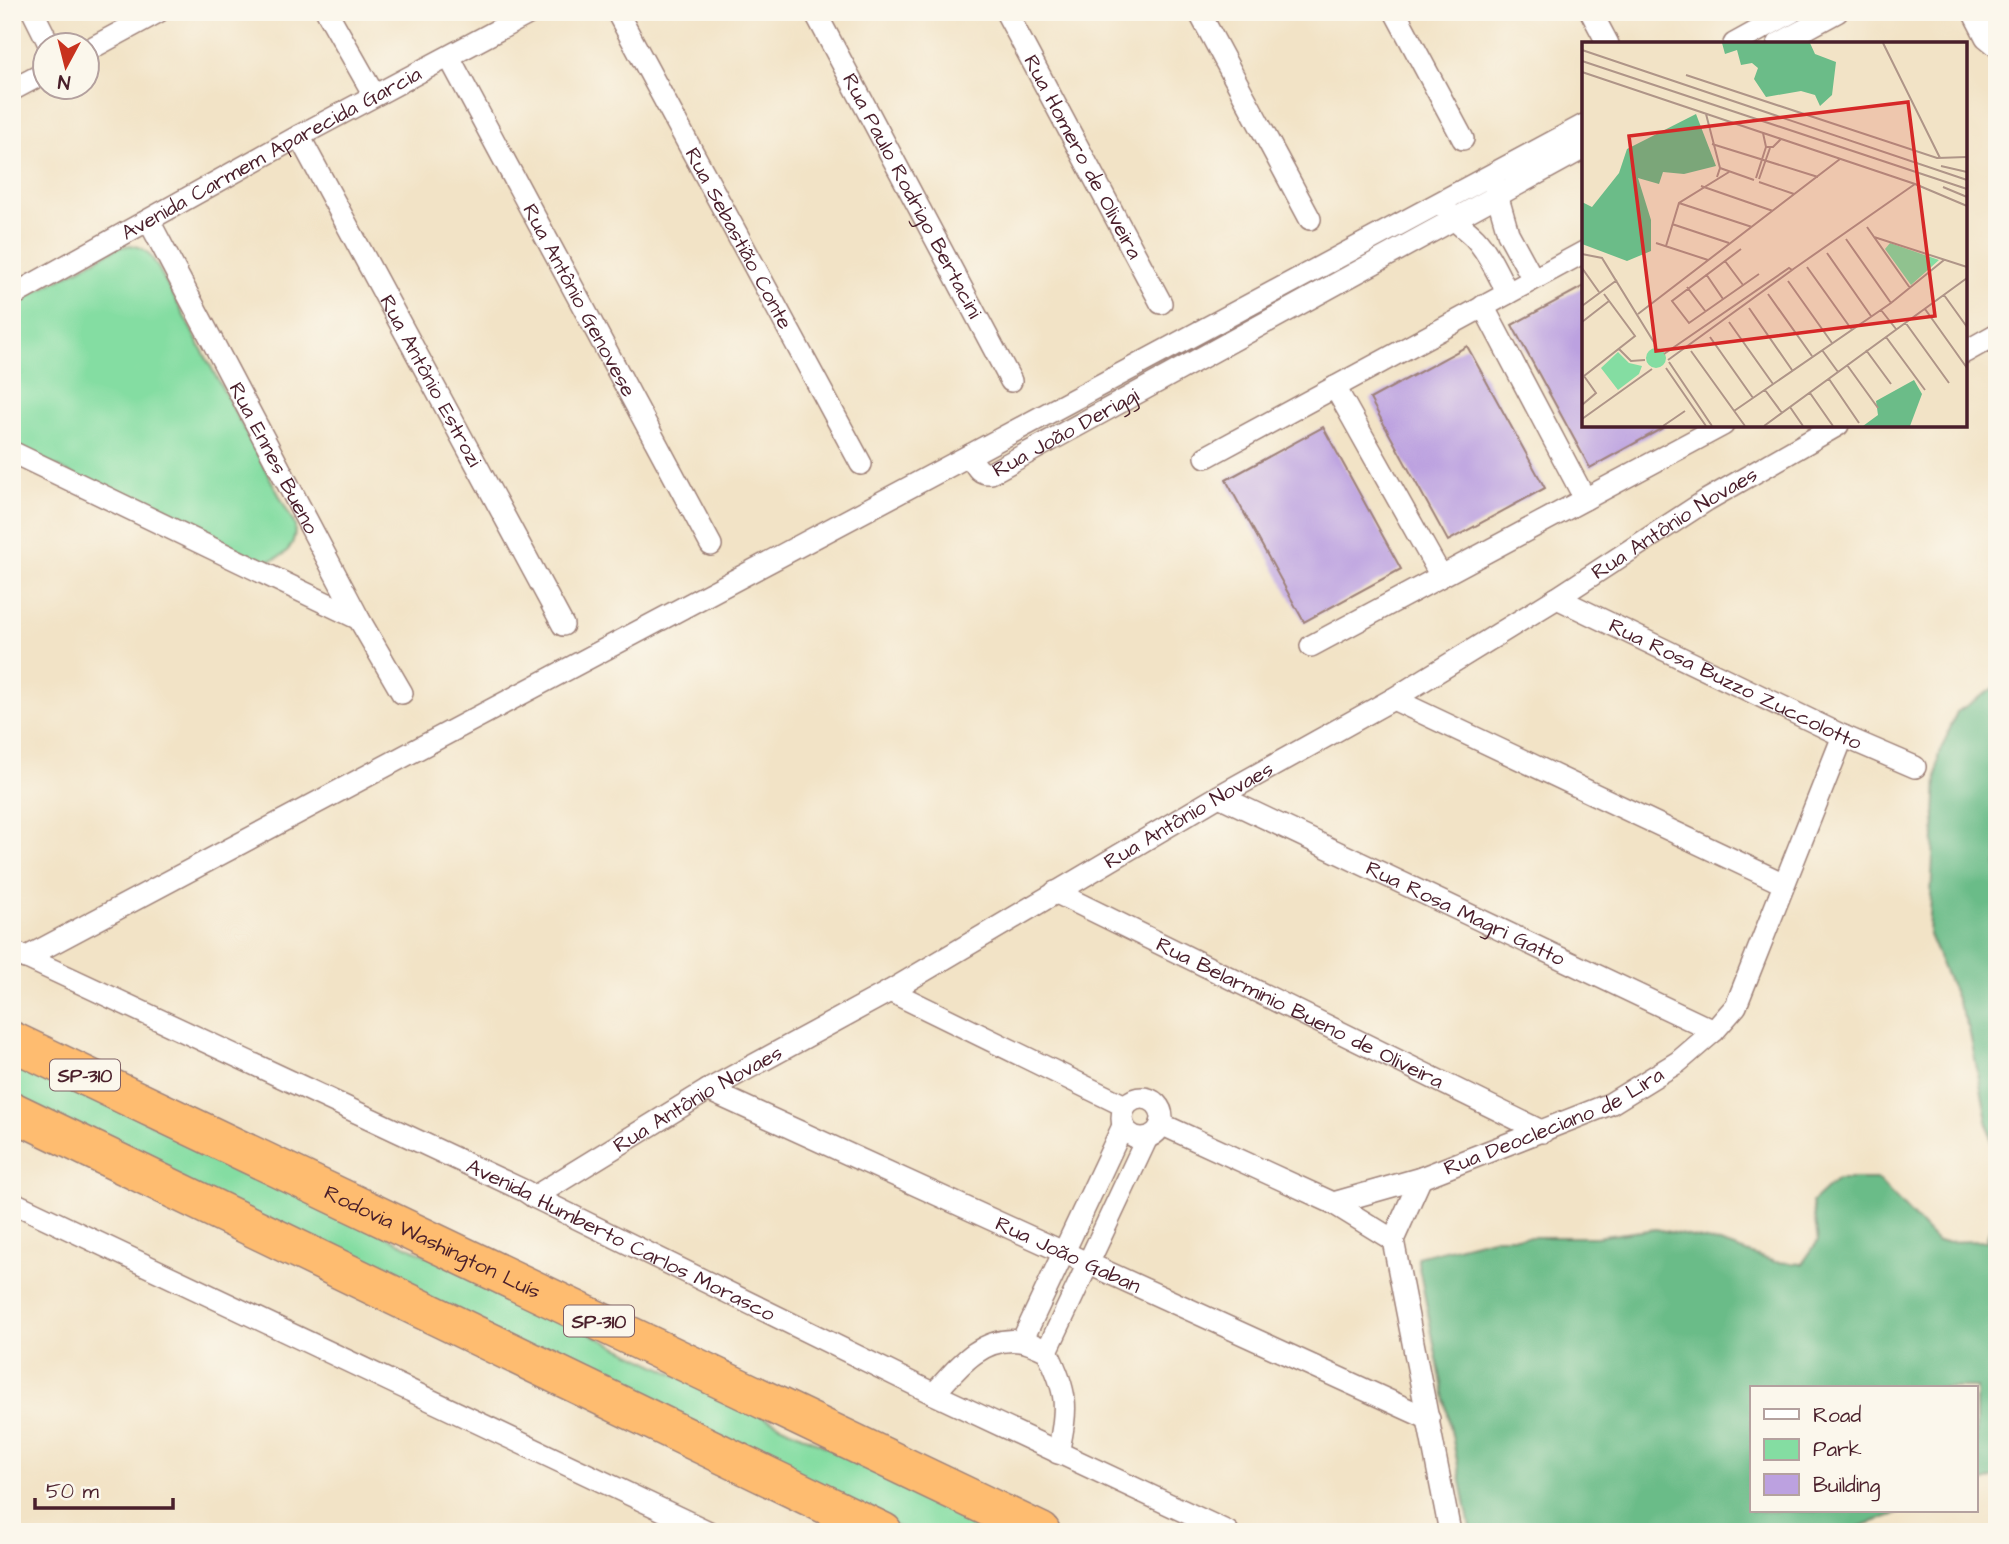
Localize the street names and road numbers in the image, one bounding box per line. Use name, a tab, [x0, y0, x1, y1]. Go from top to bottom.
street label: Rua Homero de Oliveira	[1016, 50, 1149, 265]
street label: Avenida Carmem Aparecida Garcia	[116, 59, 427, 247]
street label: Rua Paulo Rodrigo Bertacini	[835, 68, 989, 324]
street label: Rua Sebastião Conte	[678, 142, 799, 334]
street label: Rua Antônio Genovese	[515, 199, 643, 402]
street label: Rua Antônio Estrozi	[372, 290, 489, 472]
street label: Rua Ennes Bueno	[222, 377, 326, 539]
street label: Rua João Deriggi	[987, 381, 1144, 485]
street label: Rua Antônio Novaes	[1586, 460, 1763, 587]
street label: Rua Rosa Buzzo Zuccolotto	[1604, 611, 1866, 757]
street label: Rua Antônio Novaes	[1099, 755, 1279, 876]
street label: Rua Rosa Magri Gatto	[1361, 854, 1570, 973]
street label: Rua Belarminio Bueno de Oliveira	[1151, 930, 1449, 1096]
street label: Rua Antônio Novaes	[608, 1038, 788, 1160]
road number: SP-310	[50, 1060, 120, 1091]
street label: Rua Deocleciano de Lira	[1440, 1060, 1670, 1183]
street label: Avenida Humberto Carlos Morasco	[462, 1152, 780, 1329]
street label: Rodovia Washington Luís	[319, 1178, 545, 1306]
street label: Rua João Gaban	[991, 1209, 1145, 1301]
road number: SP-310	[564, 1306, 634, 1336]

